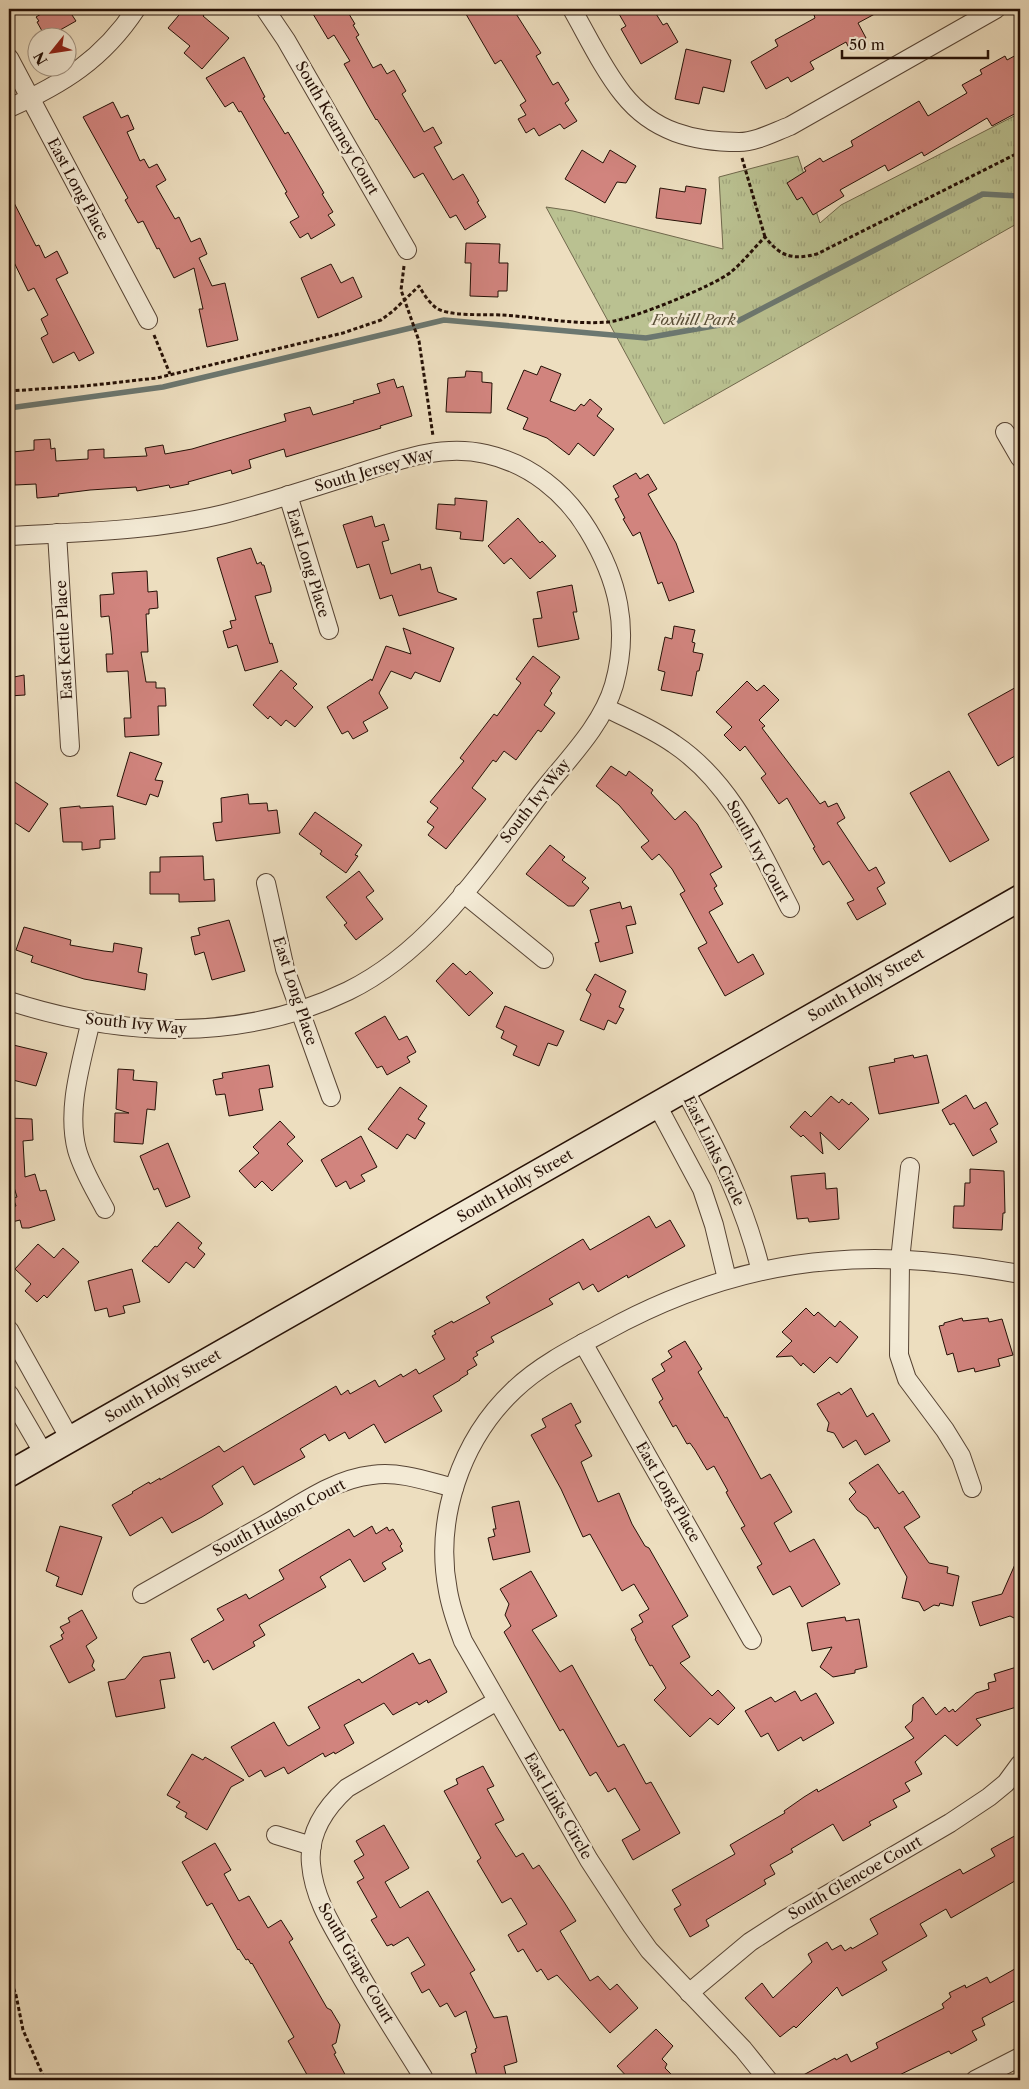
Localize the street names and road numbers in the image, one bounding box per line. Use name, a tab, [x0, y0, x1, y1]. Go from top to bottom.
street label: South Kearney Court	[291, 58, 384, 198]
street label: East Long Place	[44, 134, 113, 243]
street label: South Jersey Way	[312, 443, 436, 496]
street label: East Long Place	[283, 506, 334, 620]
street label: East Kettle Place	[51, 580, 76, 700]
street label: South Ivy Way	[496, 754, 574, 847]
street label: South Ivy Court	[723, 797, 794, 905]
street label: East Long Place	[269, 934, 322, 1047]
street label: South Holly Street	[804, 943, 928, 1026]
street label: South Ivy Way	[84, 1009, 188, 1038]
street label: East Links Circle	[680, 1093, 749, 1209]
street label: South Holly Street	[453, 1144, 577, 1227]
street label: South Holly Street	[101, 1344, 225, 1427]
street label: East Long Place	[632, 1438, 705, 1545]
street label: South Hudson Court	[209, 1474, 349, 1561]
street label: East Links Circle	[520, 1749, 597, 1862]
street label: South Glencoe Court	[784, 1831, 926, 1924]
street label: South Grape Court	[314, 1899, 399, 2027]

